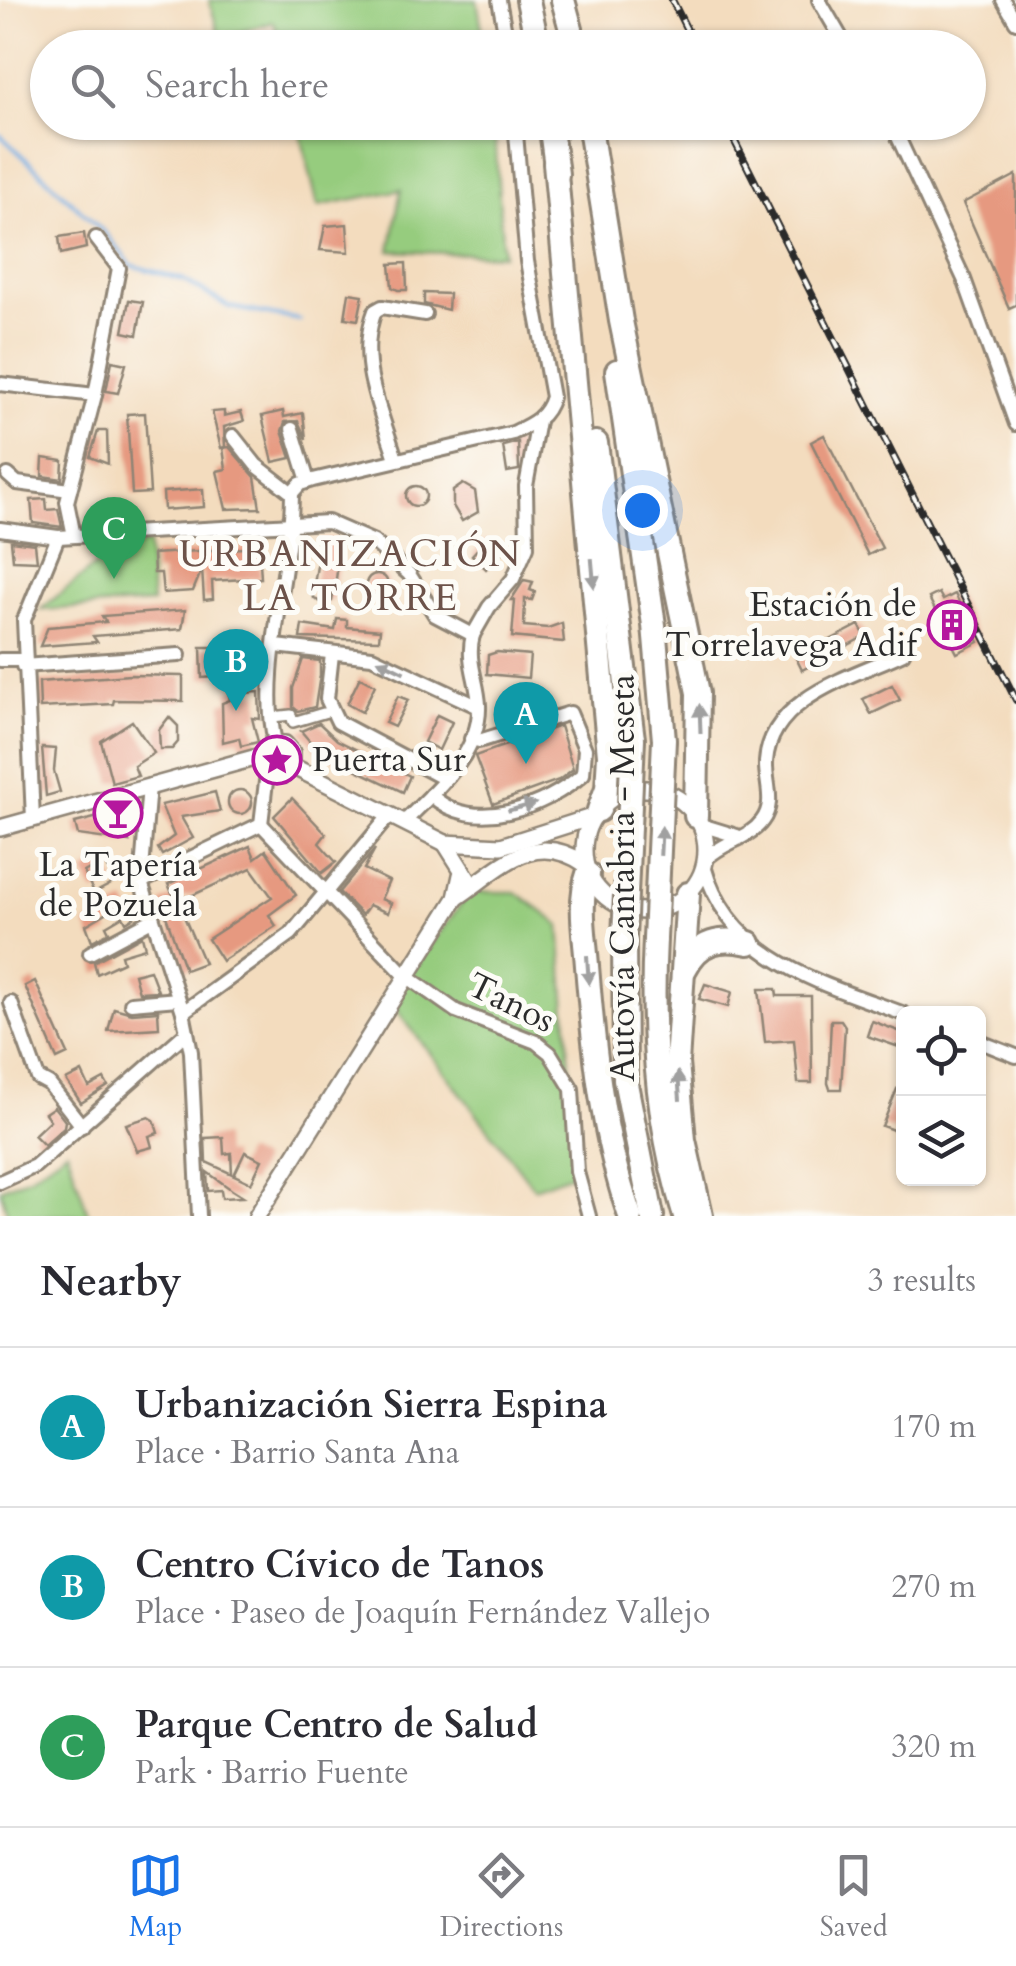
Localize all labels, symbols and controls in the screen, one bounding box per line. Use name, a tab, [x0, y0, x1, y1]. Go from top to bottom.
search box	[30, 30, 986, 140]
icon: search	[65, 58, 120, 113]
text: Search here	[145, 59, 329, 111]
your location	[617, 485, 668, 536]
pin: C	[82, 496, 146, 579]
district label: URBANIZACIÓN LA TORRE	[179, 528, 523, 624]
one-way arrow	[585, 558, 601, 590]
place label: Estación de Torrelavega Adif	[665, 581, 922, 669]
building icon: Estación de Torrelavega Adif	[926, 599, 978, 651]
pin: B	[204, 628, 268, 711]
one-way arrow	[376, 658, 405, 675]
street label: Autovía Cantabria - Meseta	[599, 674, 647, 1082]
pin: A	[494, 682, 558, 764]
one-way arrow	[691, 703, 707, 735]
place icon: Puerta Sur	[251, 734, 303, 786]
place label: Puerta Sur	[312, 736, 466, 784]
bar icon: La Tapería de Pozuela	[92, 787, 144, 839]
one-way arrow	[507, 798, 538, 814]
one-way arrow	[653, 825, 669, 857]
place label: La Tapería de Pozuela	[39, 841, 197, 929]
one-way arrow	[580, 955, 596, 987]
street label: Tanos	[459, 961, 563, 1045]
map controls	[896, 1006, 986, 1186]
button: locate	[896, 1006, 986, 1096]
one-way arrow	[670, 1069, 686, 1101]
button: layers	[896, 1096, 986, 1186]
text: Nearby	[40, 1253, 182, 1310]
text: 3 results	[868, 1259, 976, 1303]
text: Urbanización Sierra Espina	[135, 1379, 608, 1431]
text: A	[60, 1405, 85, 1449]
text: 170 m	[891, 1405, 976, 1449]
text: Place · Barrio Santa Ana	[135, 1431, 460, 1475]
text: Centro Cívico de Tanos	[135, 1539, 544, 1591]
text: B	[61, 1565, 84, 1609]
text: 270 m	[891, 1565, 976, 1609]
text: Place · Paseo de Joaquín Fernández Vallejo	[135, 1591, 710, 1635]
text: Parque Centro de Salud	[135, 1699, 538, 1751]
text: C	[60, 1725, 85, 1769]
text: 320 m	[891, 1725, 976, 1769]
text: Park · Barrio Fuente	[135, 1751, 409, 1795]
tab: Map	[128, 1848, 183, 1946]
tab: Directions	[440, 1848, 563, 1946]
tab: Saved	[820, 1848, 888, 1946]

